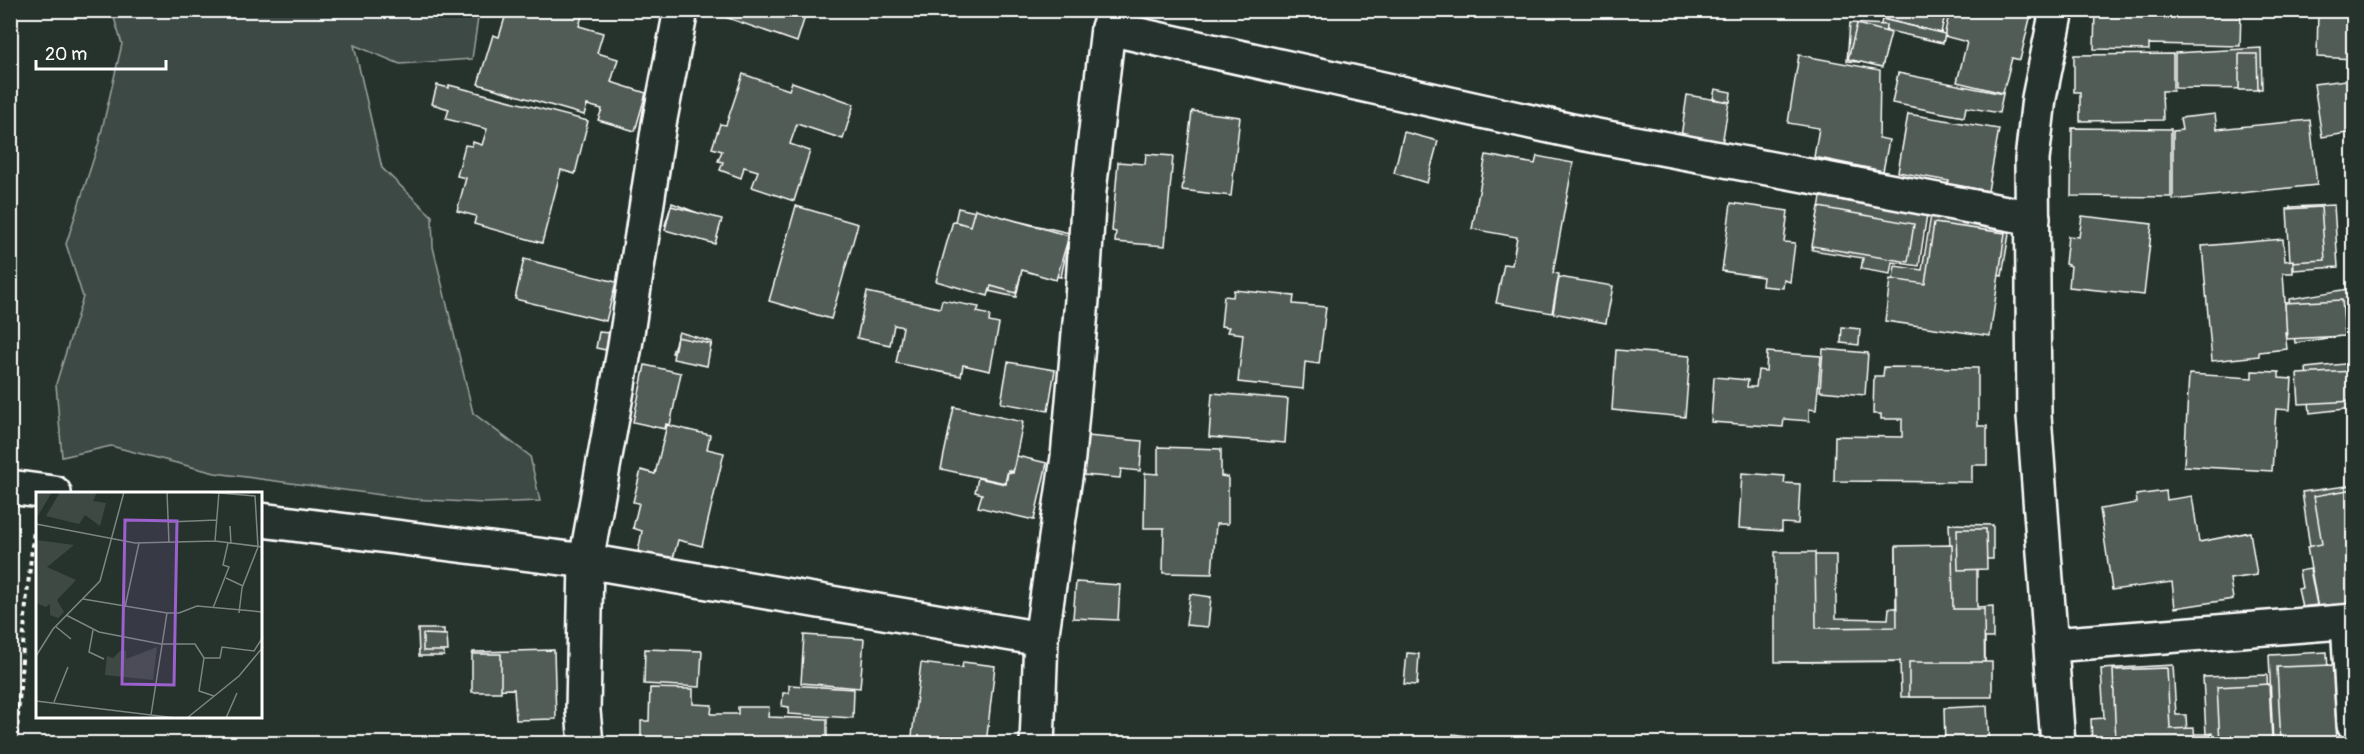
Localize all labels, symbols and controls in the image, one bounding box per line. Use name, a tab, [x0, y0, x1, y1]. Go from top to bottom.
scale bar	[36, 33, 166, 71]
text: 20 m	[45, 43, 87, 66]
inset map	[36, 492, 262, 718]

